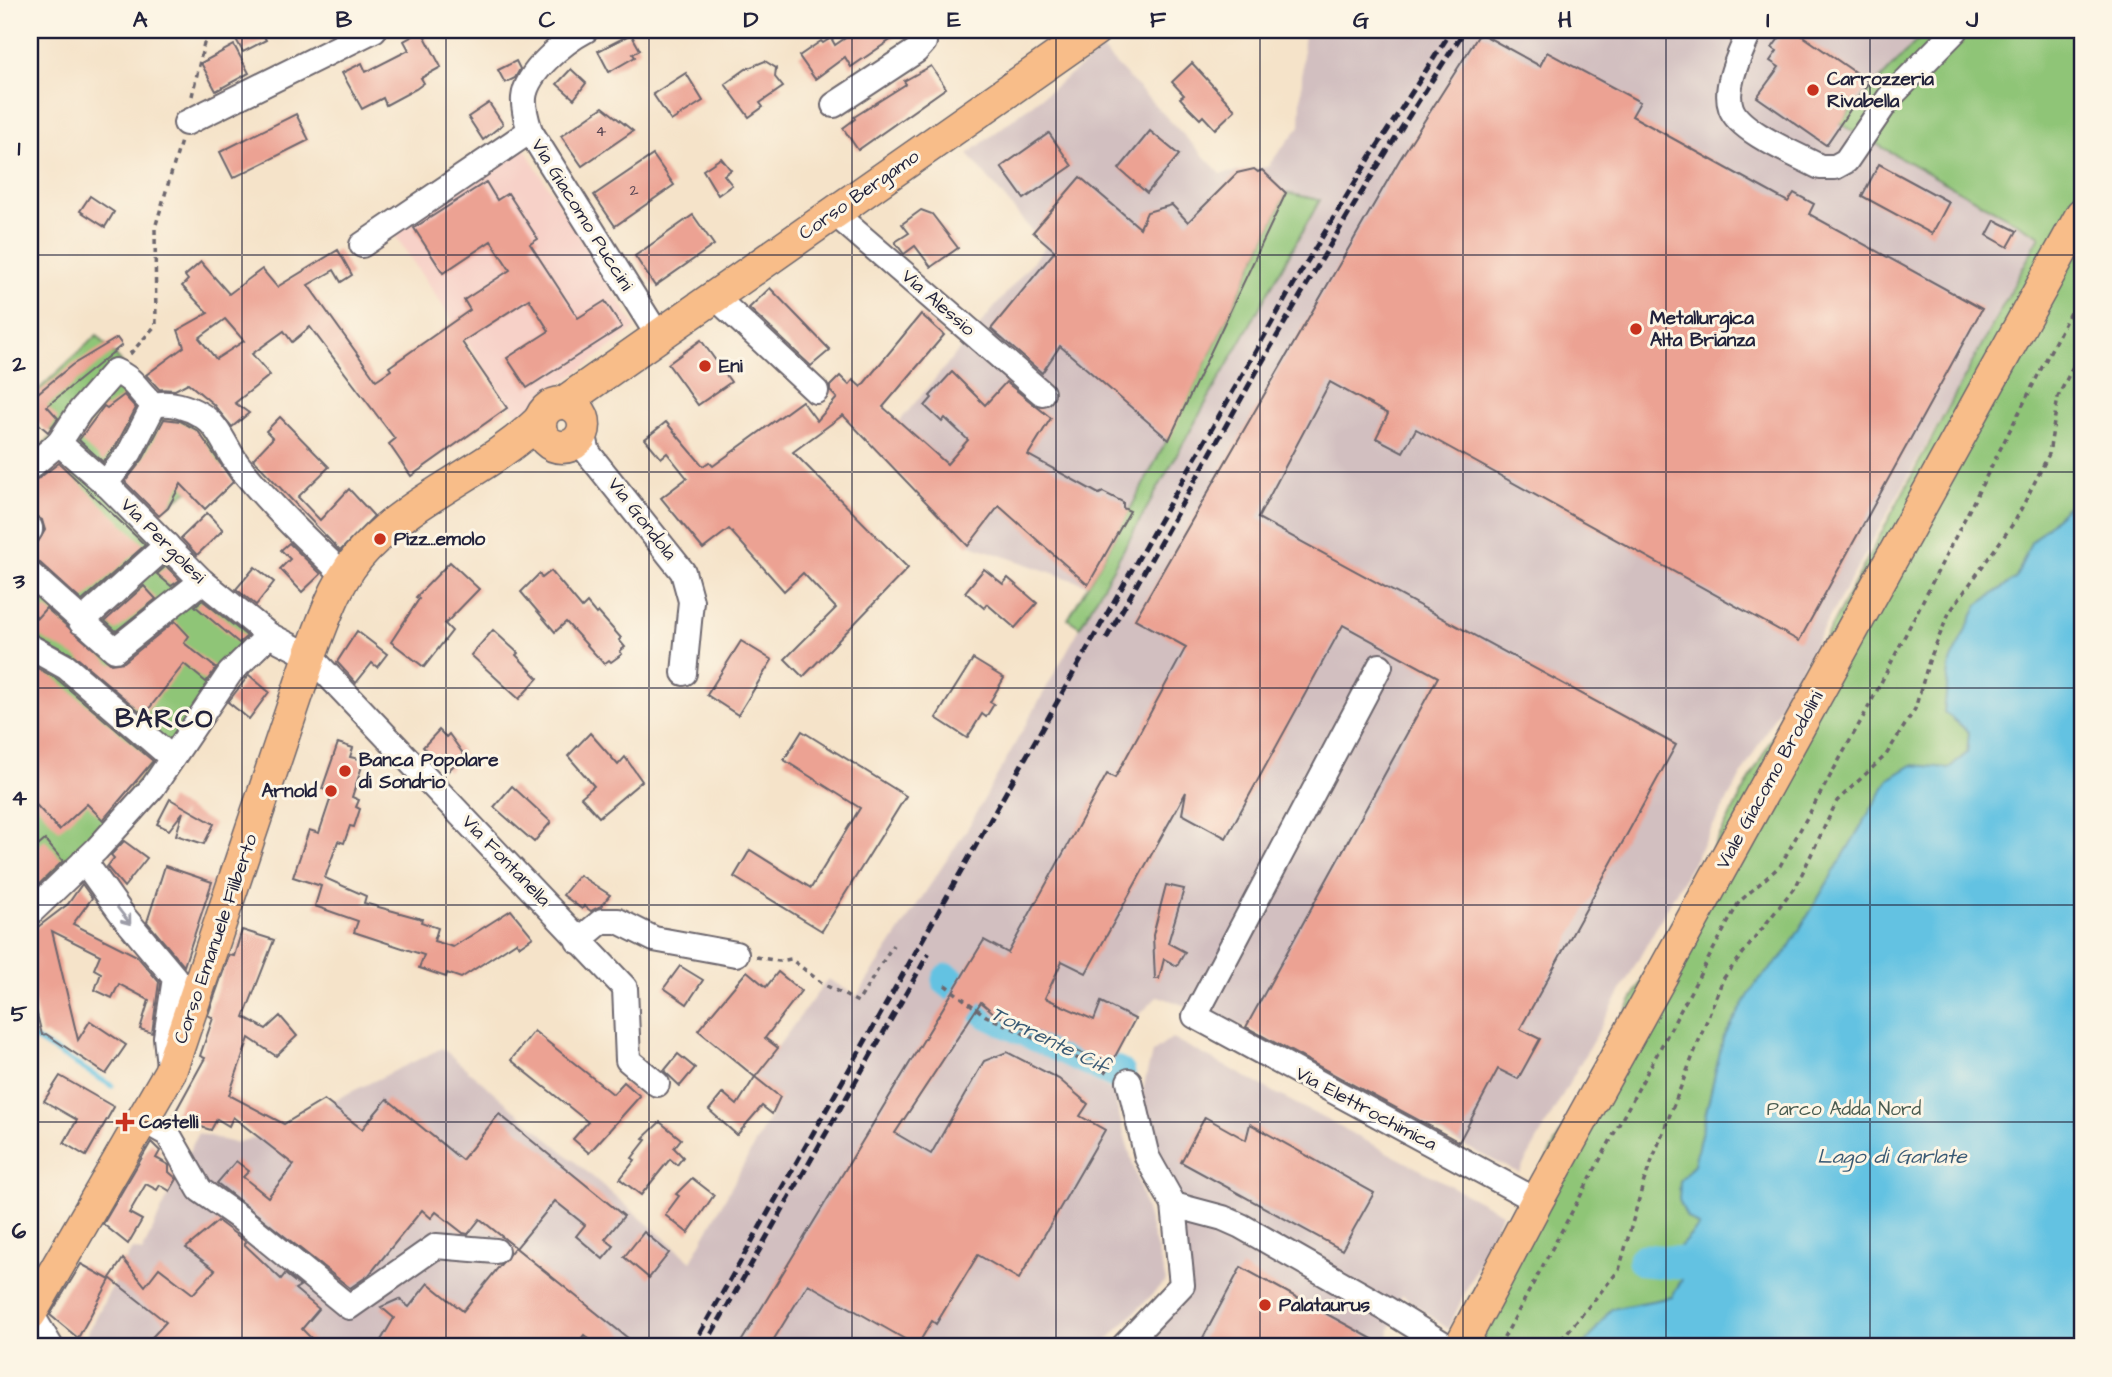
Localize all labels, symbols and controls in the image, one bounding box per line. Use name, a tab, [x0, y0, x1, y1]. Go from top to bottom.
text: A	[133, 4, 148, 36]
text: B	[336, 4, 353, 36]
text: C	[539, 4, 556, 36]
text: D	[744, 4, 759, 36]
text: E	[947, 4, 961, 36]
text: F	[1150, 4, 1167, 36]
text: G	[1353, 4, 1369, 36]
text: H	[1558, 4, 1572, 36]
text: I	[1766, 4, 1770, 36]
text: J	[1965, 4, 1979, 36]
place label: Carrozzeria Rivabella	[1827, 66, 1934, 115]
marker: Carrozzeria Rivabella	[1805, 82, 1821, 98]
house number: 4	[596, 120, 607, 142]
text: 1	[18, 132, 21, 164]
street label: Via Giacomo Puccini	[524, 134, 640, 296]
street label: Corso Bergamo	[793, 143, 926, 248]
house number: 2	[629, 179, 639, 201]
street label: Via Alessio	[895, 263, 981, 343]
place label: Metallurgica Alta Brianza	[1650, 305, 1756, 354]
marker: Metallurgica Alta Brianza	[1628, 321, 1644, 337]
text: 2	[11, 348, 26, 380]
place label: Eni	[719, 353, 743, 380]
marker: Eni	[697, 358, 713, 374]
street label: Via Gondola	[601, 472, 683, 566]
street label: Via Pergolesi	[113, 492, 212, 591]
place label: Pizz...emolo	[394, 526, 486, 553]
marker: Pizz...emolo	[372, 531, 388, 547]
text: 3	[12, 565, 25, 597]
street label: Viale Giacomo Brodolini	[1710, 686, 1830, 874]
district label: BARCO	[115, 701, 215, 737]
place label: Banca Popolare di Sondrio	[358, 747, 499, 796]
marker: Banca Popolare di Sondrio	[337, 763, 353, 779]
place label: Arnold	[261, 778, 317, 805]
text: 4	[11, 782, 27, 814]
marker: Arnold	[323, 783, 339, 799]
street label: Via Fontanella	[455, 809, 557, 913]
street label: Corso Emanuele Filiberto	[167, 830, 265, 1047]
one-way arrow	[116, 907, 131, 925]
text: 5	[11, 998, 28, 1030]
water label: Torrente Cif	[986, 999, 1116, 1082]
street label: Via Elettrochimica	[1290, 1060, 1442, 1158]
park label: Parco Adda Nord	[1767, 1096, 1921, 1123]
place label: Castelli	[139, 1109, 199, 1136]
marker: Castelli	[117, 1114, 133, 1130]
water label: Lago di Garlate	[1817, 1142, 1968, 1172]
text: 6	[12, 1215, 27, 1247]
place label: Palataurus	[1279, 1292, 1371, 1319]
marker: Palataurus	[1257, 1297, 1273, 1313]

